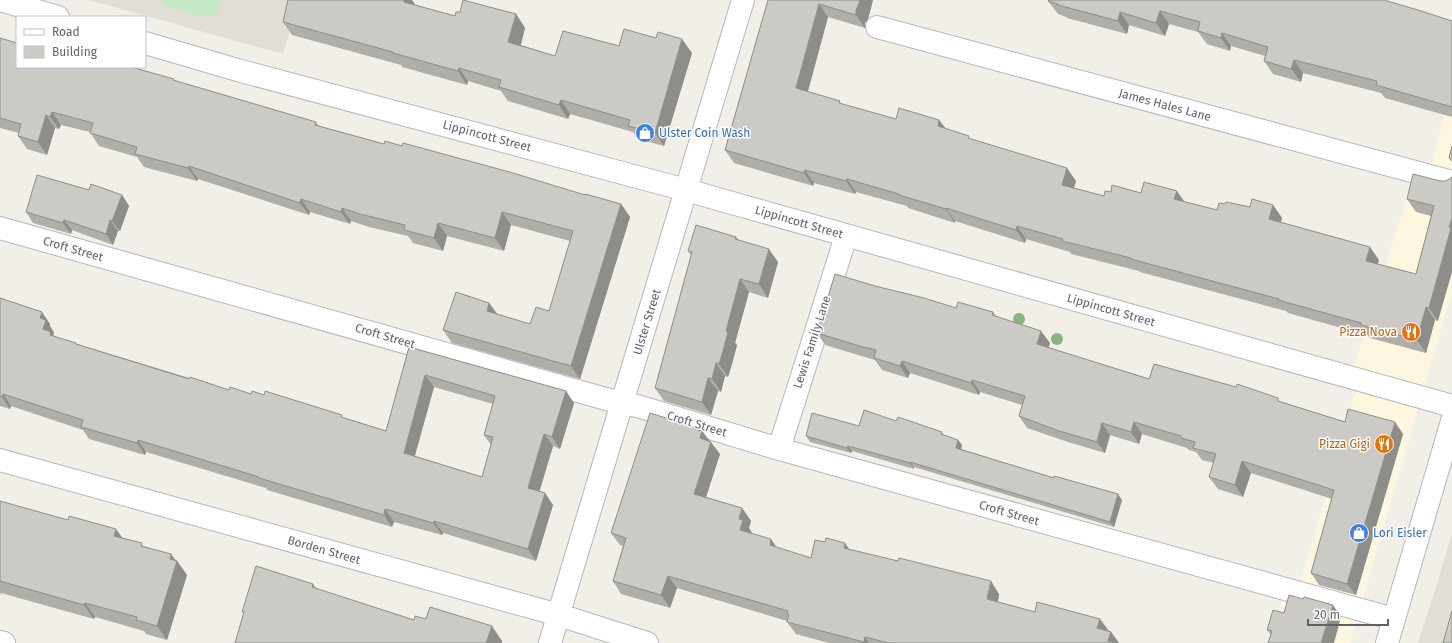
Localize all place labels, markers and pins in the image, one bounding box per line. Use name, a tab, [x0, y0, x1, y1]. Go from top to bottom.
shop icon: Ulster Coin Wash	[634, 122, 656, 144]
place label: Ulster Coin Wash	[659, 126, 750, 140]
restaurant icon: Pizza Nova	[1400, 321, 1422, 343]
place label: Pizza Nova	[1339, 325, 1397, 339]
restaurant icon: Pizza Gigi	[1373, 433, 1395, 455]
place label: Pizza Gigi	[1319, 437, 1370, 451]
shop icon: Lori Eisler	[1348, 522, 1370, 544]
place label: Lori Eisler	[1373, 526, 1427, 540]

